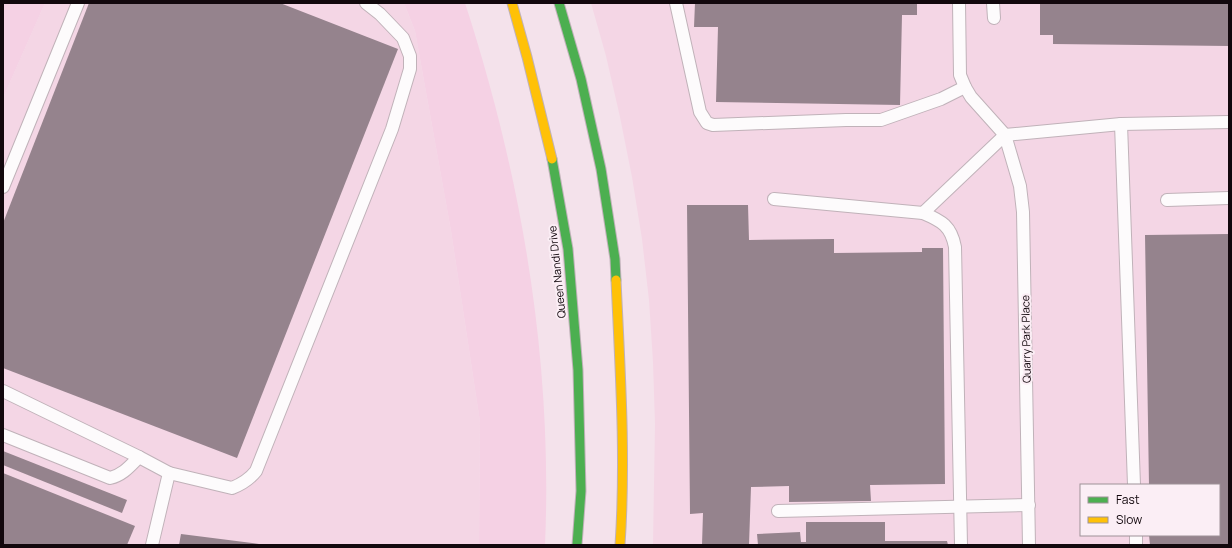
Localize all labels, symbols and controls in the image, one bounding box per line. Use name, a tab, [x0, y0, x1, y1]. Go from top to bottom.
street label: Queen Nandi Drive	[544, 224, 569, 319]
street label: Quarry Park Place	[1017, 294, 1034, 383]
legend	[1080, 484, 1220, 536]
text: Fast	[1116, 491, 1140, 508]
text: Slow	[1116, 511, 1142, 528]

